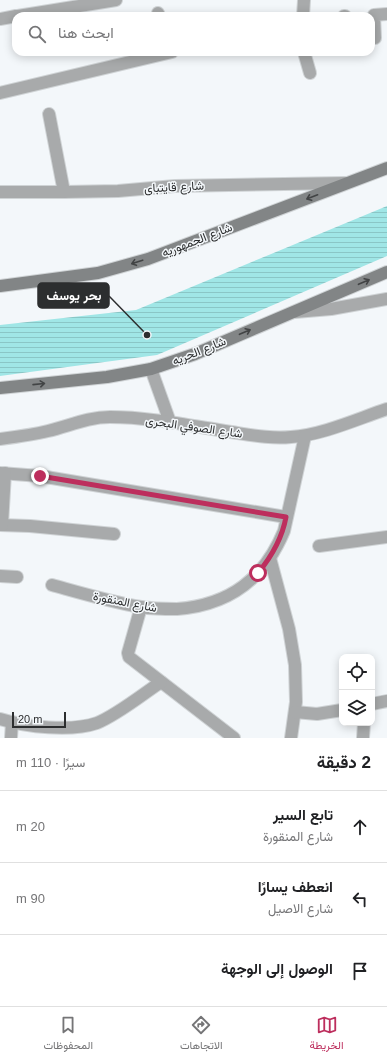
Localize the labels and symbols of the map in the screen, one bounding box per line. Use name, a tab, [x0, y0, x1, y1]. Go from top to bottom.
street label: شارع قايتباى	[144, 178, 204, 198]
one-way arrow	[306, 194, 318, 202]
street label: شارع الجمهوريه	[160, 220, 235, 262]
one-way arrow	[131, 259, 144, 266]
one-way arrow	[358, 277, 370, 285]
callout: بحر يوسف	[38, 283, 109, 308]
text: بحر يوسف	[47, 288, 101, 304]
one-way arrow	[238, 328, 250, 335]
street label: شارع الحريه	[170, 334, 229, 370]
one-way arrow	[32, 380, 45, 387]
street label: شارع الصوفي البحرى	[144, 413, 243, 444]
route end	[31, 467, 49, 485]
route start	[249, 564, 267, 582]
street label: شارع المنقورة	[92, 589, 158, 617]
scale bar	[12, 710, 66, 729]

